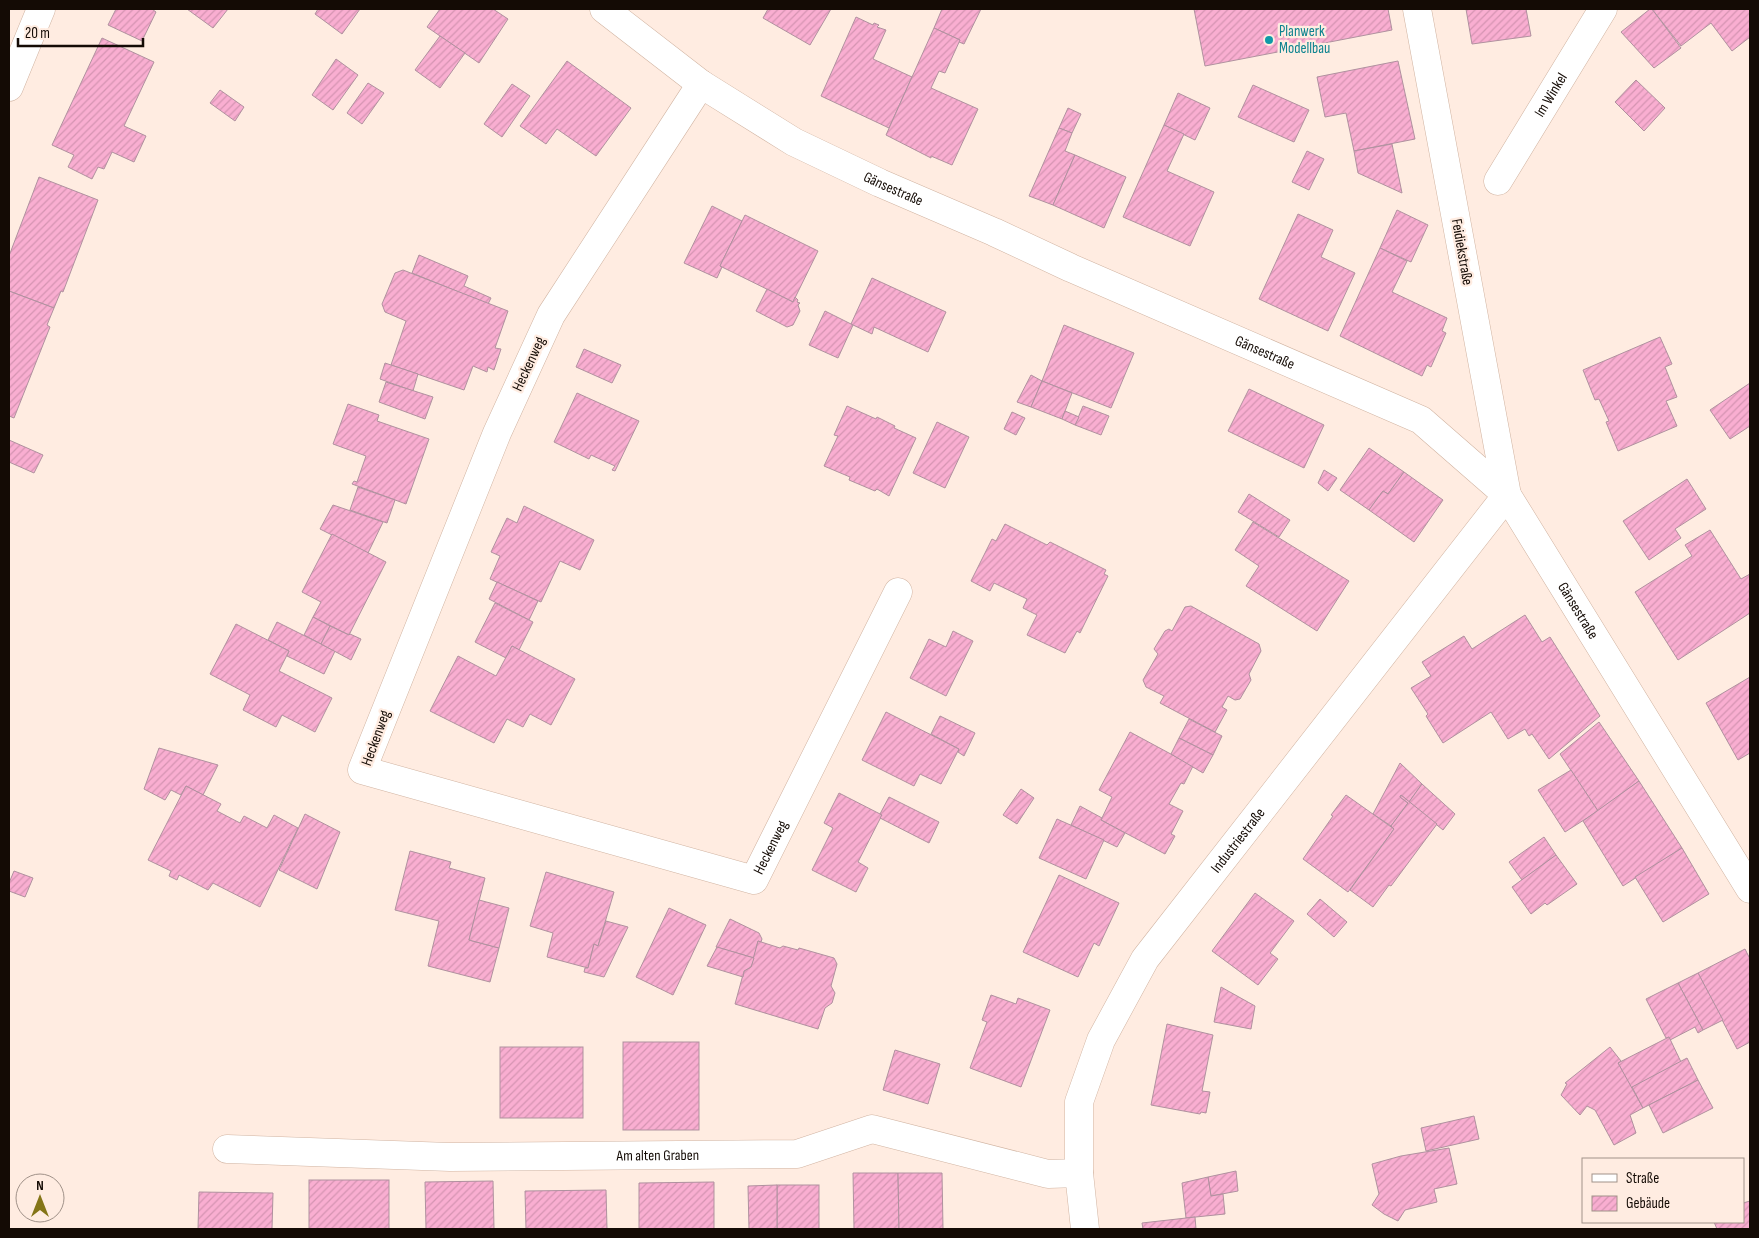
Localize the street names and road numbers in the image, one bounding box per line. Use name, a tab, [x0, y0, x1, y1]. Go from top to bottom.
street label: Im Winkel	[1530, 69, 1571, 120]
street label: Gänsestraße	[860, 167, 926, 210]
street label: Feidiekstraße	[1447, 217, 1477, 287]
street label: Gänsestraße	[1232, 331, 1298, 374]
street label: Heckenweg	[508, 334, 550, 394]
street label: Gänsestraße	[1554, 579, 1603, 642]
street label: Heckenweg	[357, 708, 395, 768]
street label: Industriestraße	[1206, 804, 1269, 876]
street label: Heckenweg	[749, 817, 792, 877]
street label: Am alten Graben	[615, 1145, 699, 1165]

